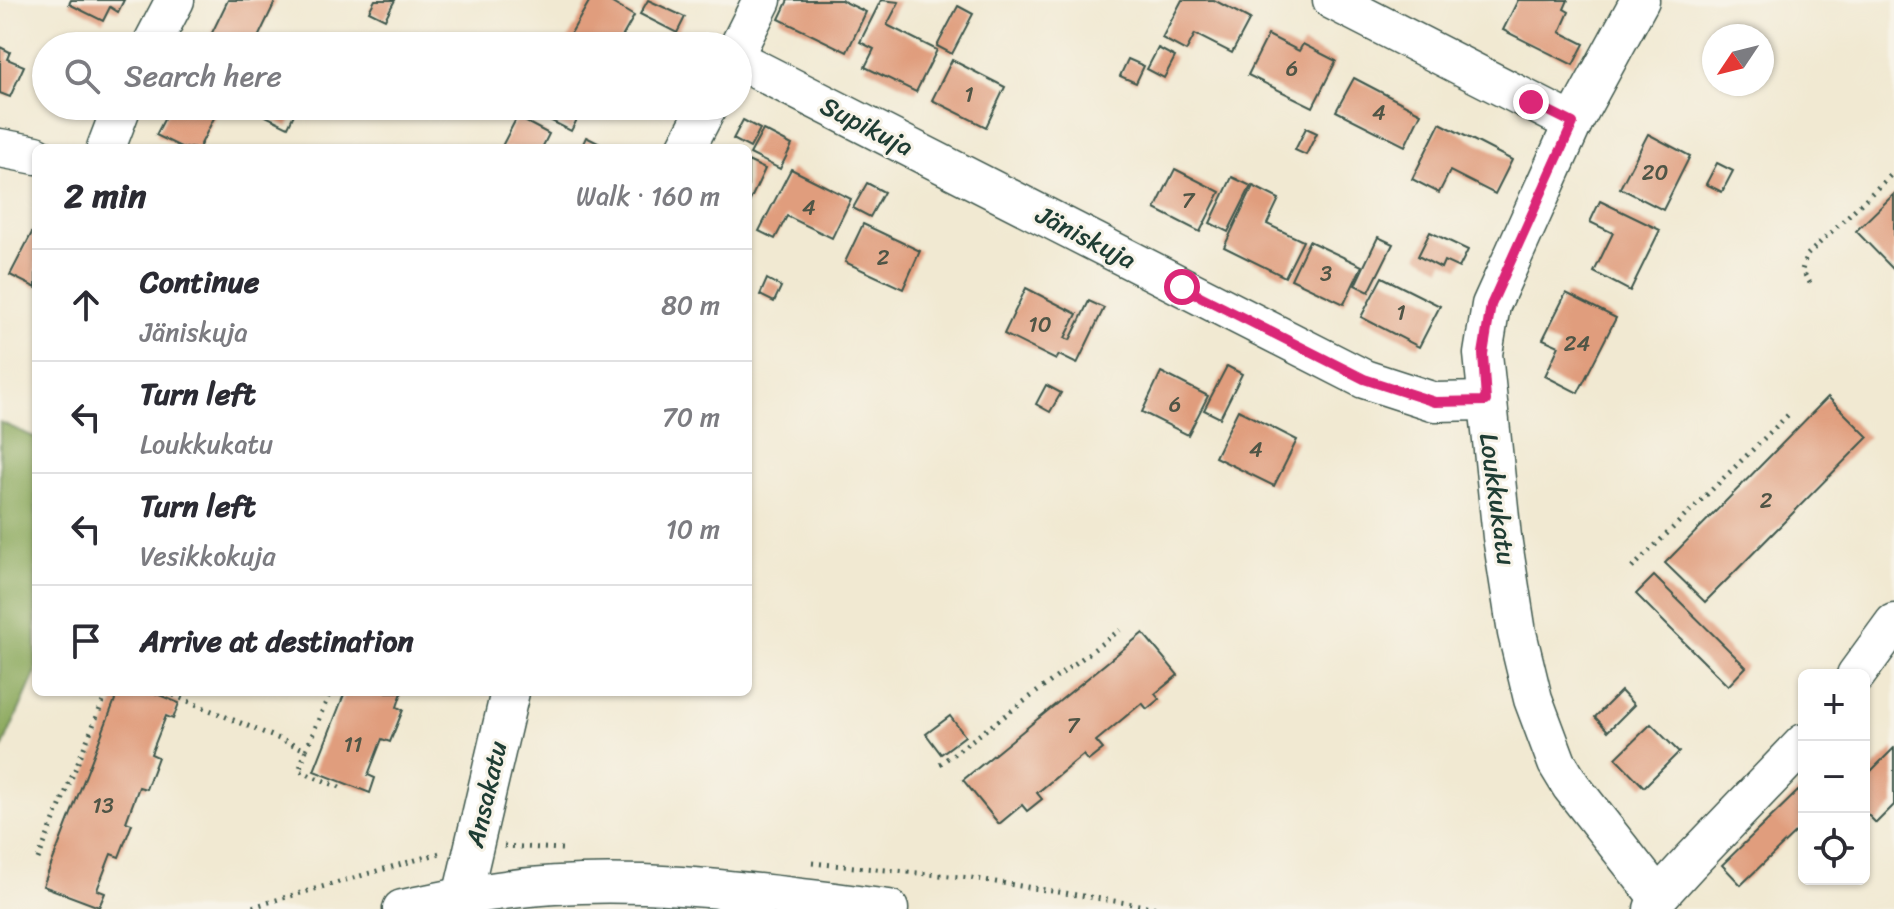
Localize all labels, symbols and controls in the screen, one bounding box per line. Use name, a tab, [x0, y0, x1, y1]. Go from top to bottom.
north arrow	[1702, 24, 1774, 96]
search box	[32, 32, 752, 120]
text: Search here	[124, 49, 282, 103]
house number: 6	[1286, 49, 1298, 88]
icon: search	[60, 54, 104, 98]
house number: 1	[964, 75, 974, 114]
street label: Supikuja	[812, 83, 922, 169]
route end	[1513, 84, 1549, 120]
house number: 4	[1372, 93, 1386, 132]
house number: 20	[1642, 153, 1668, 192]
text: 2 min	[64, 166, 146, 226]
text: Walk · 160 m	[576, 173, 720, 219]
house number: 7	[1182, 181, 1196, 220]
house number: 4	[802, 188, 816, 227]
street label: Jäniskuja	[1027, 192, 1144, 282]
house number: 2	[877, 238, 890, 277]
house number: 3	[1320, 254, 1332, 293]
text: Continue	[140, 255, 259, 309]
route start	[1164, 269, 1200, 305]
text: 80 m	[661, 282, 720, 328]
icon: ahead	[64, 283, 108, 327]
house number: 1	[1396, 293, 1406, 332]
house number: 10	[1028, 305, 1052, 344]
text: Jäniskuja	[140, 309, 248, 355]
house number: 24	[1564, 324, 1590, 363]
text: Turn left	[140, 367, 256, 421]
house number: 6	[1169, 385, 1181, 424]
text: 70 m	[662, 394, 720, 440]
icon: left	[64, 395, 108, 439]
text: Loukkukatu	[140, 421, 273, 467]
house number: 4	[1249, 430, 1263, 469]
street label: Loukkukatu	[1466, 430, 1530, 568]
text: Turn left	[140, 479, 256, 533]
house number: 2	[1760, 481, 1773, 520]
text: 10 m	[666, 506, 720, 552]
icon: left	[64, 507, 108, 551]
text: Vesikkokuja	[140, 533, 276, 579]
text: Arrive at destination	[140, 614, 414, 668]
icon: arrive	[64, 619, 108, 663]
map controls	[1798, 669, 1870, 885]
button: +	[1798, 669, 1870, 741]
house number: 7	[1067, 706, 1081, 745]
house number: 11	[344, 725, 362, 764]
street label: Ansakatu	[451, 736, 521, 853]
button: −	[1798, 741, 1870, 813]
house number: 13	[92, 786, 114, 825]
button: locate	[1798, 813, 1870, 885]

